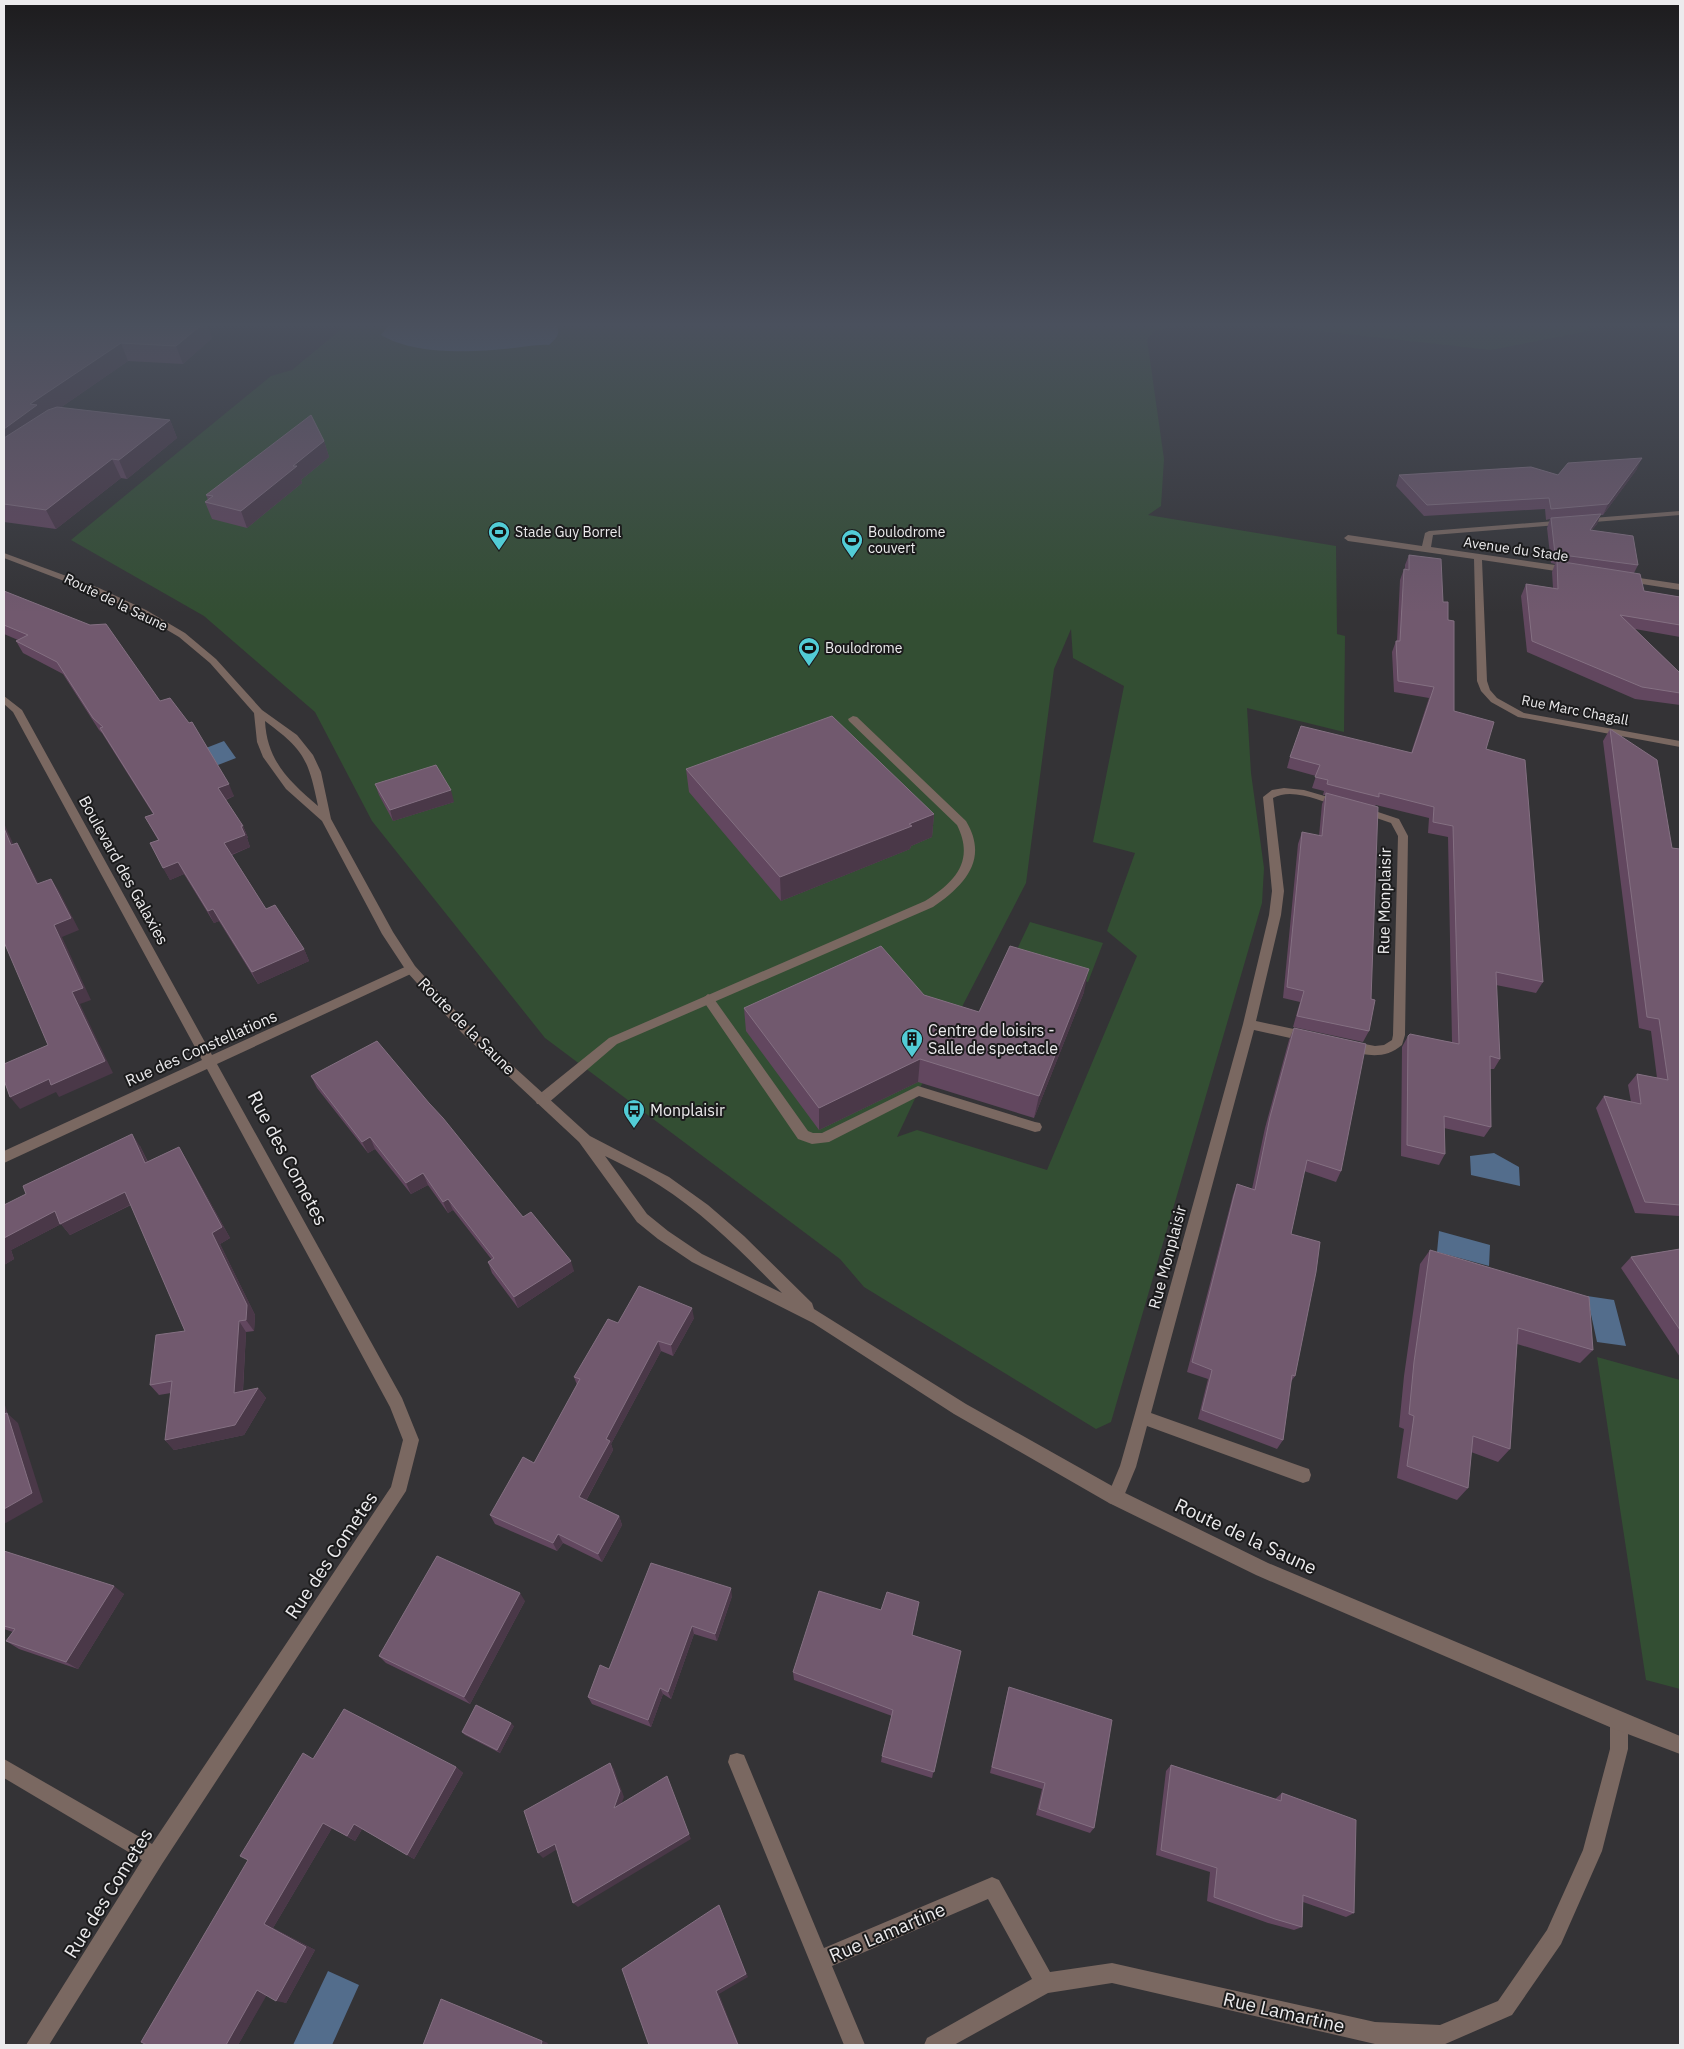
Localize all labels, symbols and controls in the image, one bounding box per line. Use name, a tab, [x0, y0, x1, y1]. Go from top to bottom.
sports icon: Stade Guy Borrel	[487, 520, 511, 551]
place label: Stade Guy Borrel	[515, 523, 621, 541]
place label: Boulodrome couvert	[868, 523, 946, 557]
sports icon: Boulodrome couvert	[840, 528, 864, 559]
street label: Avenue du Stade	[1462, 533, 1570, 565]
street label: Route de la Saune	[61, 569, 171, 635]
sports icon: Boulodrome	[797, 636, 821, 667]
place label: Boulodrome	[825, 639, 903, 657]
street label: Rue Marc Chagall	[1520, 691, 1630, 729]
street label: Boulevard des Galaxies	[75, 792, 173, 948]
street label: Rue Monplaisir	[1373, 847, 1395, 955]
street label: Route de la Saune	[414, 973, 520, 1079]
street label: Rue des Constellations	[122, 1005, 280, 1091]
place label: Centre de loisirs - Salle de spectacle	[928, 1020, 1058, 1058]
building icon: Centre de loisirs - Salle de spectacle	[900, 1027, 924, 1058]
street label: Rue des Cometes	[242, 1087, 334, 1229]
bus stop icon: Monplaisir	[622, 1098, 646, 1129]
place label: Monplaisir	[650, 1100, 725, 1120]
street label: Rue Monplaisir	[1144, 1203, 1191, 1311]
street label: Rue des Cometes	[279, 1487, 383, 1623]
street label: Route de la Saune	[1171, 1493, 1321, 1579]
street label: Rue des Cometes	[58, 1824, 158, 1962]
street label: Rue Lamartine	[825, 1897, 949, 1967]
street label: Rue Lamartine	[1221, 1986, 1347, 2038]

